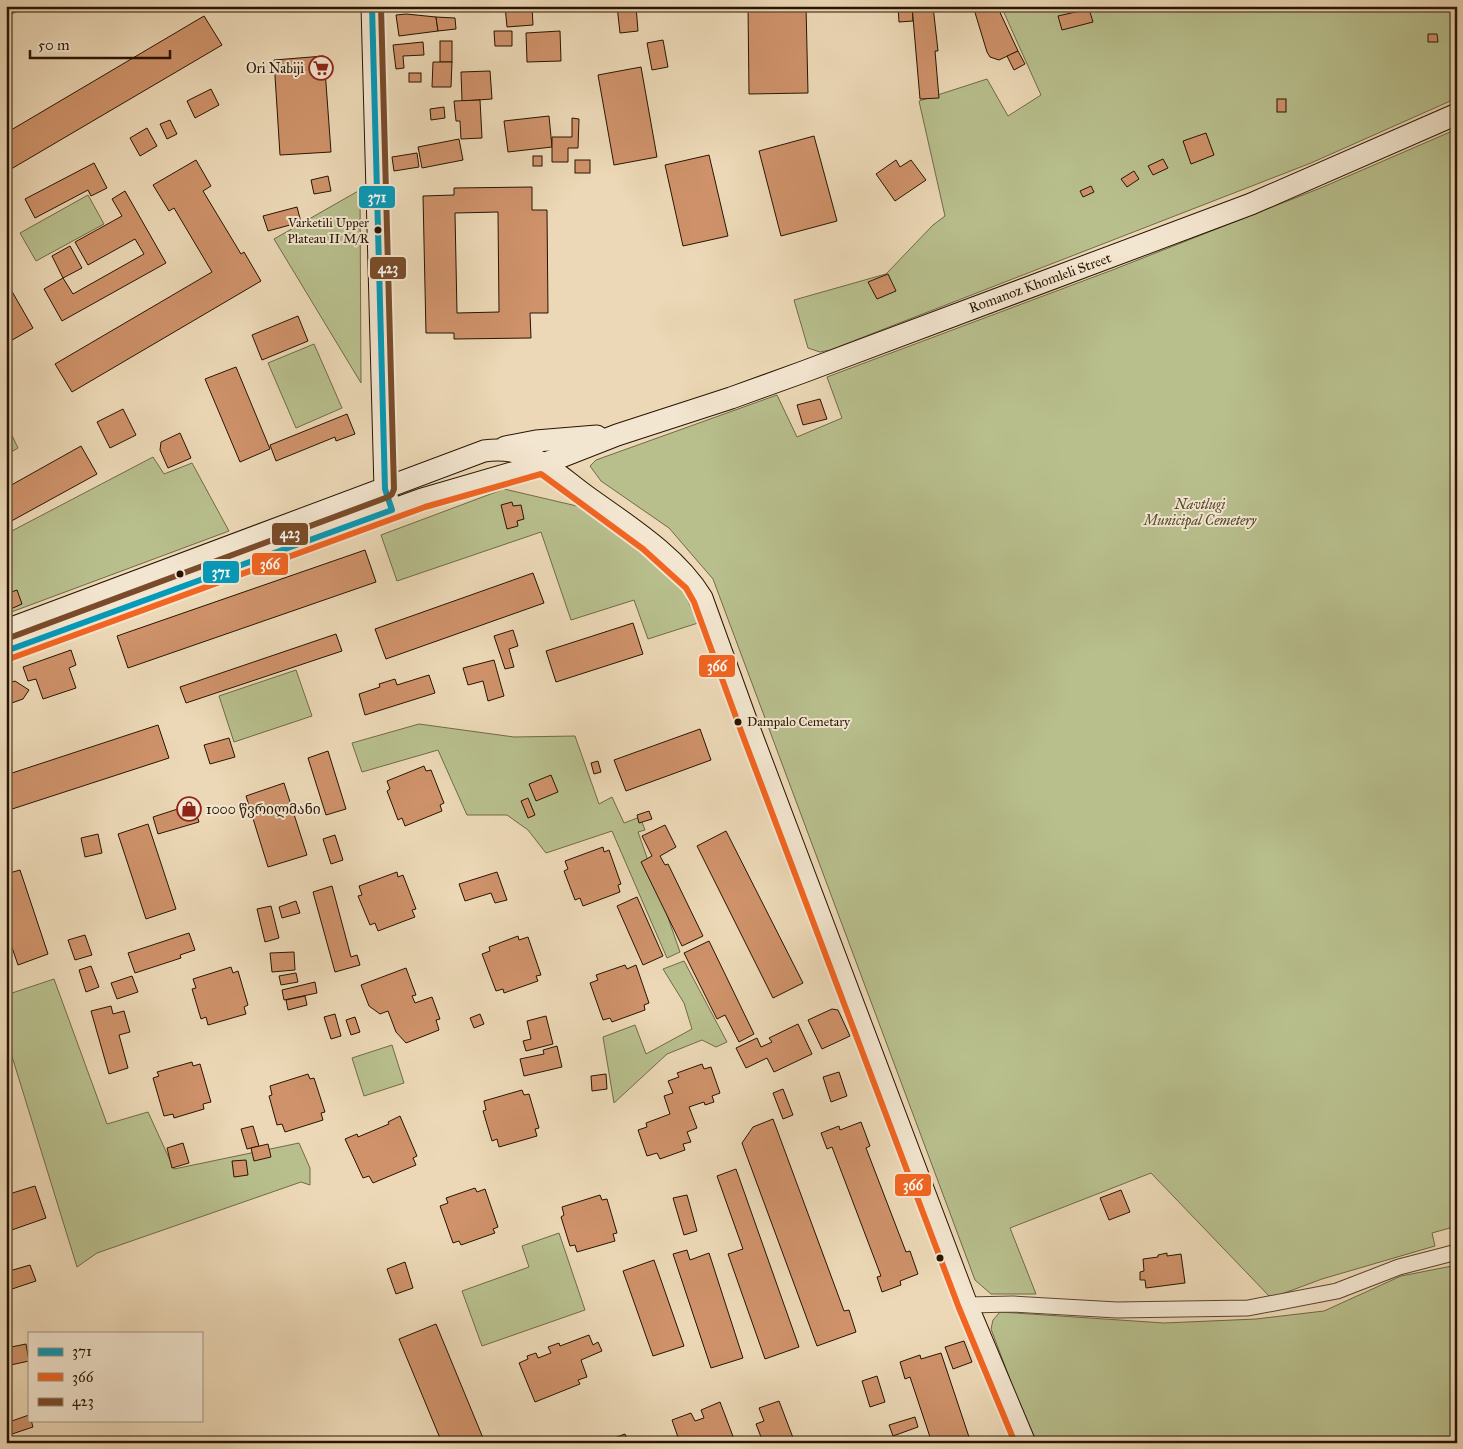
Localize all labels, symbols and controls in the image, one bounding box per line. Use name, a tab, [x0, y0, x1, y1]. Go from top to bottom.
scale bar	[30, 28, 170, 60]
text: 50 m	[38, 36, 70, 54]
supermarket icon: Ori Nabiji	[308, 55, 334, 81]
place label: Ori Nabiji	[246, 60, 304, 77]
line badge: 371	[358, 185, 396, 209]
text: 371	[368, 189, 387, 207]
place label: Varketili Upper Plateau II M/R	[287, 215, 370, 247]
marker: Varketili Upper Plateau II M/R	[373, 225, 383, 235]
street label: Romanoz Khomleli Street	[966, 249, 1114, 317]
line badge: 423	[369, 256, 407, 280]
text: 423	[378, 260, 399, 278]
park label: Navtlugi Municipal Cemetery	[1142, 496, 1257, 530]
line badge: 423	[271, 522, 309, 546]
text: 423	[280, 525, 301, 543]
line badge: 366	[251, 552, 289, 576]
text: 366	[260, 556, 281, 574]
line badge: 371	[202, 560, 240, 584]
text: 371	[212, 564, 231, 582]
unlabelled marker	[175, 569, 185, 579]
line badge: 366	[698, 654, 736, 678]
text: 366	[707, 658, 728, 676]
place label: Dampalo Cemetary	[747, 714, 851, 730]
marker: Dampalo Cemetary	[733, 717, 743, 727]
shop icon: 1000 წვრილმანი	[176, 796, 202, 822]
place label: 1000 წვრილმანი	[206, 801, 321, 818]
line badge: 366	[894, 1173, 932, 1197]
text: 366	[903, 1177, 924, 1195]
unlabelled marker	[935, 1253, 945, 1263]
legend	[28, 1332, 202, 1422]
text: 371	[72, 1342, 92, 1360]
text: 366	[72, 1368, 95, 1386]
text: 423	[72, 1392, 94, 1410]

